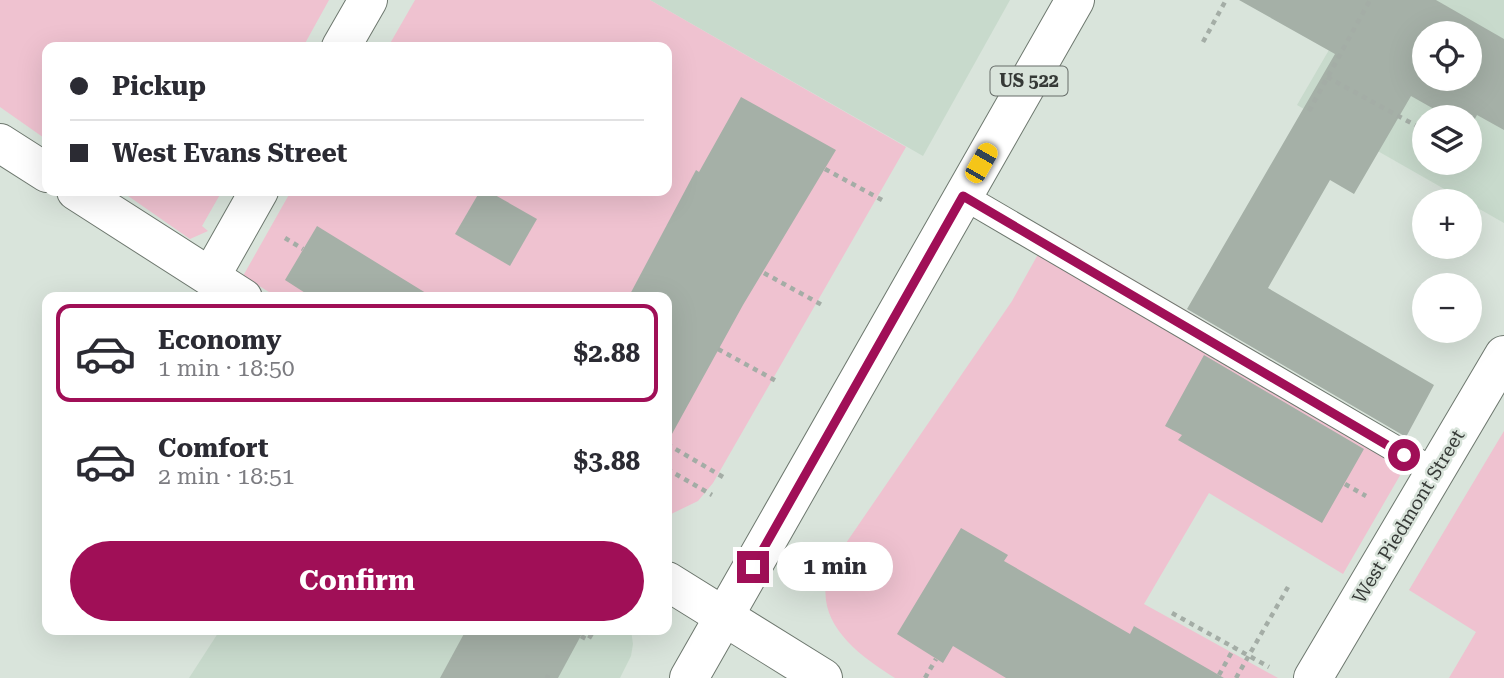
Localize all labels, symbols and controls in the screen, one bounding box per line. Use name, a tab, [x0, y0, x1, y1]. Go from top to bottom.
map controls	[1412, 21, 1482, 343]
button: locate	[1412, 21, 1482, 91]
road number: US 522	[990, 66, 1068, 96]
text: Pickup	[112, 71, 206, 101]
button: layers	[1412, 105, 1482, 175]
text: West Evans Street	[112, 138, 347, 168]
car	[962, 140, 1001, 186]
button: +	[1412, 189, 1482, 259]
button: −	[1412, 273, 1482, 343]
icon: car	[74, 322, 137, 385]
text: Economy	[158, 325, 281, 355]
text: $2.88	[574, 338, 640, 368]
text: 1 min · 18:50	[158, 355, 295, 382]
street label: West Piedmont Street	[1347, 425, 1469, 607]
icon: car	[74, 430, 137, 493]
text: Comfort	[158, 433, 268, 463]
route start	[1388, 439, 1420, 471]
text: $3.88	[574, 446, 640, 476]
text: 2 min · 18:51	[158, 463, 295, 490]
button: Confirm	[70, 541, 644, 621]
callout: 1 min	[778, 542, 893, 592]
route end	[737, 551, 769, 583]
text: 1 min	[803, 553, 867, 580]

